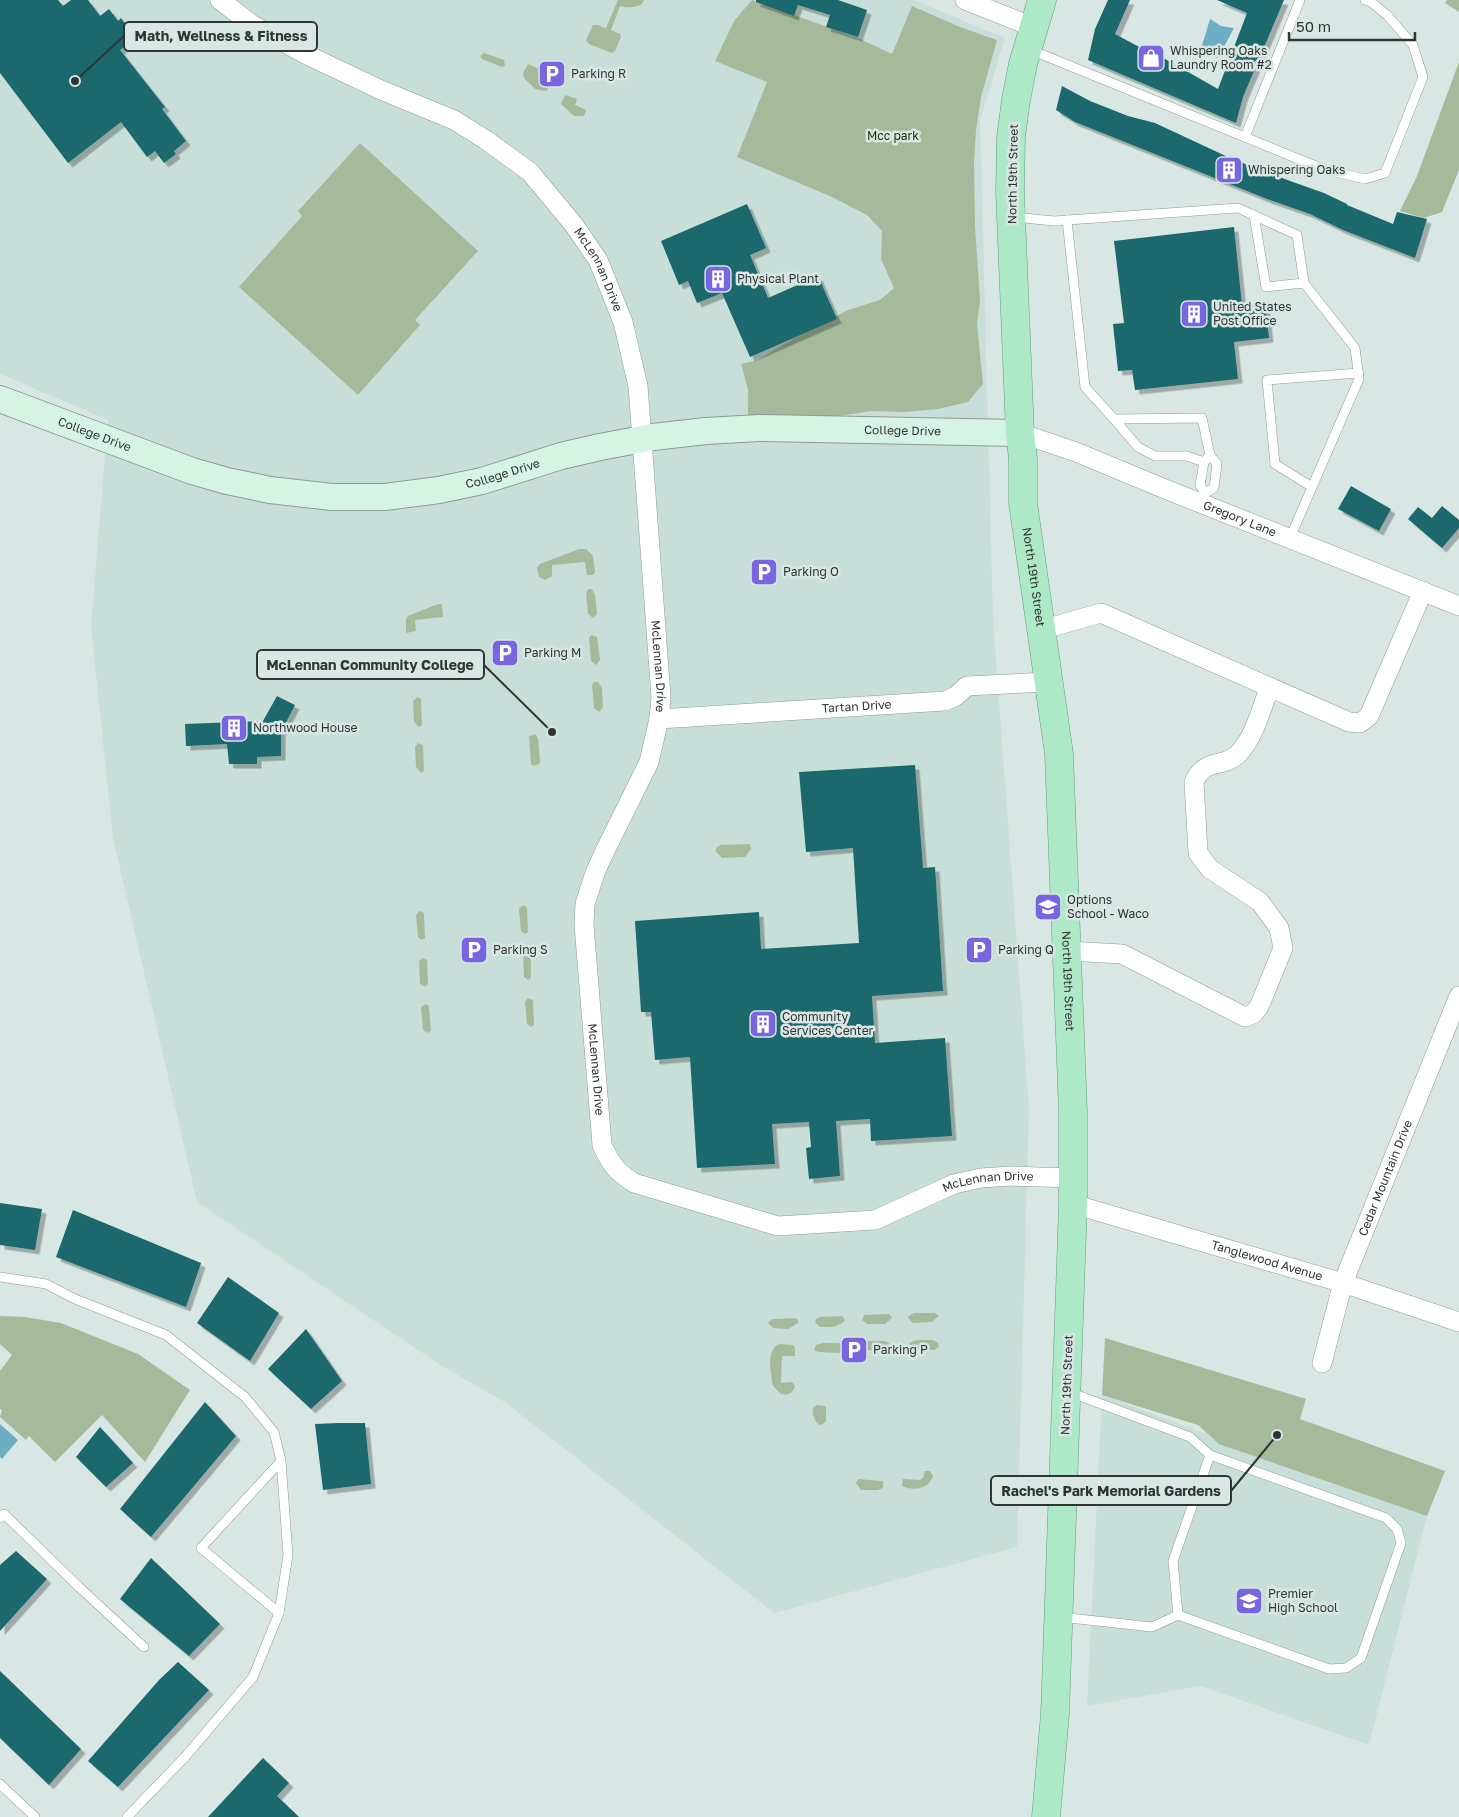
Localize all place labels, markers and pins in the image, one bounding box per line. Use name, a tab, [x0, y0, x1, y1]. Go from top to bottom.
callout: Math, Wellness & Fitness	[124, 22, 317, 51]
shop icon: Whispering Oaks Laundry Room #2	[1136, 43, 1166, 73]
place label: Whispering Oaks Laundry Room #2	[1170, 43, 1272, 72]
parking icon: Parking R	[537, 59, 567, 89]
place label: Parking R	[571, 66, 626, 81]
building icon: Whispering Oaks	[1214, 155, 1244, 185]
place label: Whispering Oaks	[1248, 162, 1345, 177]
building icon: Physical Plant	[703, 264, 733, 294]
place label: Physical Plant	[737, 271, 819, 286]
building icon: United States Post Office	[1179, 299, 1209, 329]
place label: United States Post Office	[1213, 299, 1292, 328]
parking icon: Parking O	[749, 557, 779, 587]
place label: Parking O	[783, 564, 839, 579]
parking icon: Parking M	[490, 638, 520, 668]
place label: Parking M	[524, 645, 581, 660]
callout: McLennan Community College	[257, 650, 484, 679]
building icon: Northwood House	[219, 713, 249, 743]
place label: Northwood House	[253, 720, 358, 735]
school or university icon: Options School - Waco	[1033, 892, 1063, 922]
place label: Options School - Waco	[1067, 892, 1149, 921]
parking icon: Parking S	[459, 935, 489, 965]
parking icon: Parking Q	[964, 935, 994, 965]
place label: Parking S	[493, 942, 548, 957]
place label: Parking Q	[998, 942, 1054, 957]
building icon: Community Services Center	[748, 1009, 778, 1039]
place label: Community Services Center	[782, 1009, 874, 1038]
parking icon: Parking P	[839, 1335, 869, 1365]
place label: Parking P	[873, 1342, 928, 1357]
callout: Rachel's Park Memorial Gardens	[991, 1476, 1231, 1505]
school or university icon: Premier High School	[1234, 1586, 1264, 1616]
place label: Premier High School	[1268, 1586, 1338, 1615]

